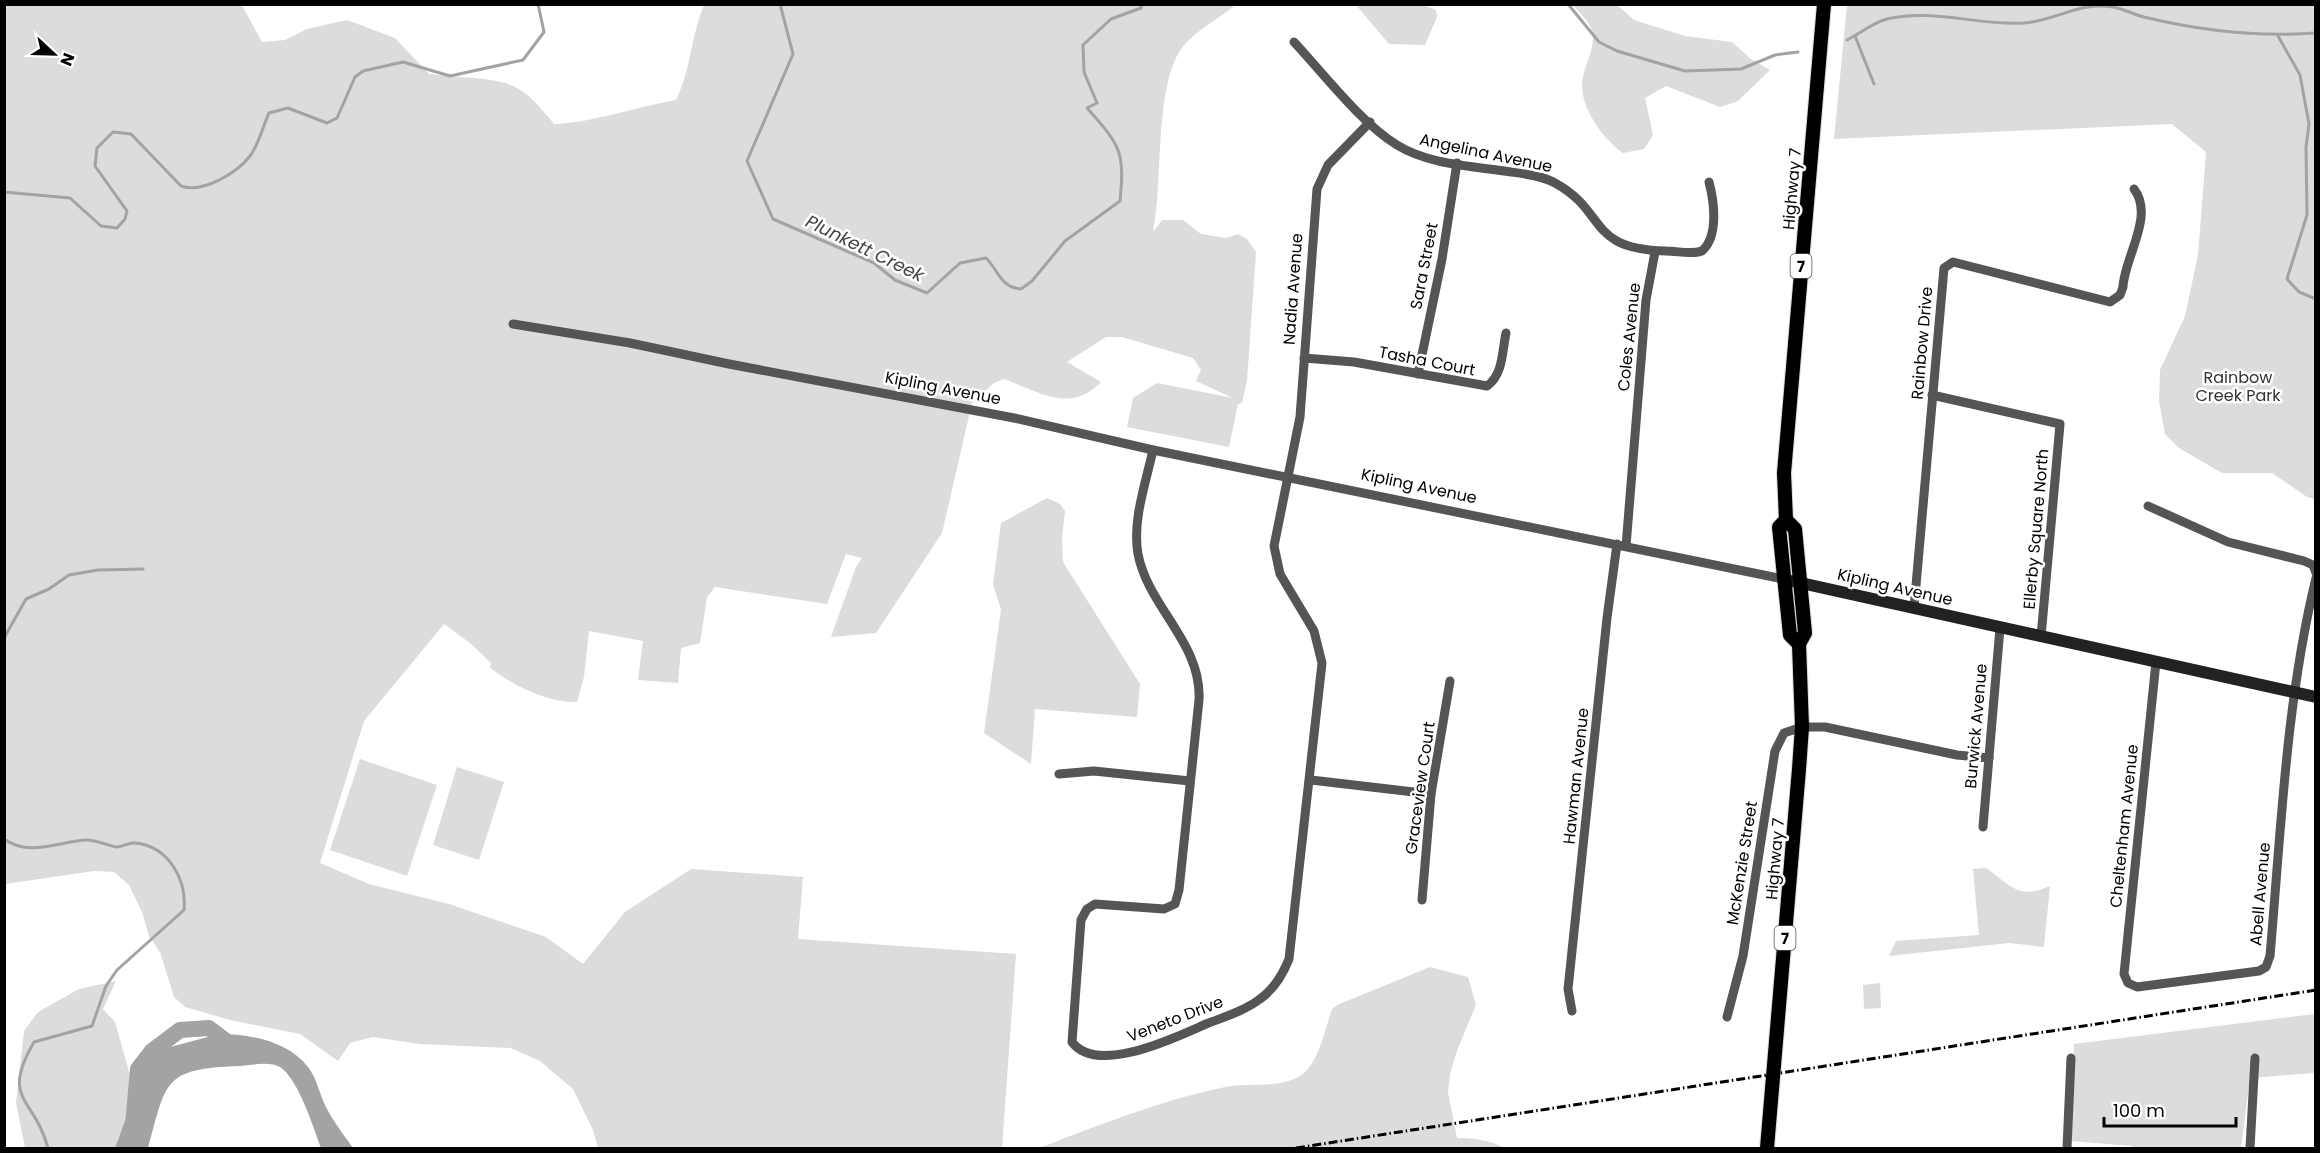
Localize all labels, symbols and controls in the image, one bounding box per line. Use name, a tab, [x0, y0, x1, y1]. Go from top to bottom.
north arrow	[24, 24, 84, 84]
text: N	[55, 50, 80, 69]
street label: Angelina Avenue	[1418, 128, 1555, 178]
street label: Highway 7	[1777, 147, 1807, 231]
water label: Plunkett Creek	[802, 208, 929, 288]
street label: Sara Street	[1404, 220, 1444, 311]
street label: Nadia Avenue	[1278, 232, 1308, 346]
road number: 7	[1790, 254, 1812, 278]
street label: Coles Avenue	[1612, 281, 1646, 392]
street label: Rainbow Drive	[1906, 285, 1938, 400]
street label: Tasha Court	[1377, 340, 1477, 382]
street label: Kipling Avenue	[883, 365, 1003, 411]
park label: Rainbow Creek Park	[2196, 366, 2281, 407]
street label: Ellerby Square North	[2018, 448, 2054, 610]
street label: Kipling Avenue	[1359, 463, 1479, 509]
street label: Kipling Avenue	[1835, 563, 1955, 611]
street label: Burwick Avenue	[1959, 662, 1993, 789]
street label: Hawman Avenue	[1557, 707, 1595, 845]
street label: Graceview Court	[1399, 720, 1441, 856]
street label: Cheltenham Avenue	[2104, 743, 2144, 909]
street label: McKenzie Street	[1721, 799, 1763, 927]
street label: Highway 7	[1760, 817, 1790, 901]
street label: Abell Avenue	[2244, 841, 2276, 947]
road number: 7	[1774, 926, 1796, 950]
street label: Veneto Drive	[1124, 990, 1226, 1048]
scale bar	[2104, 1090, 2236, 1128]
text: 100 m	[2113, 1098, 2165, 1123]

